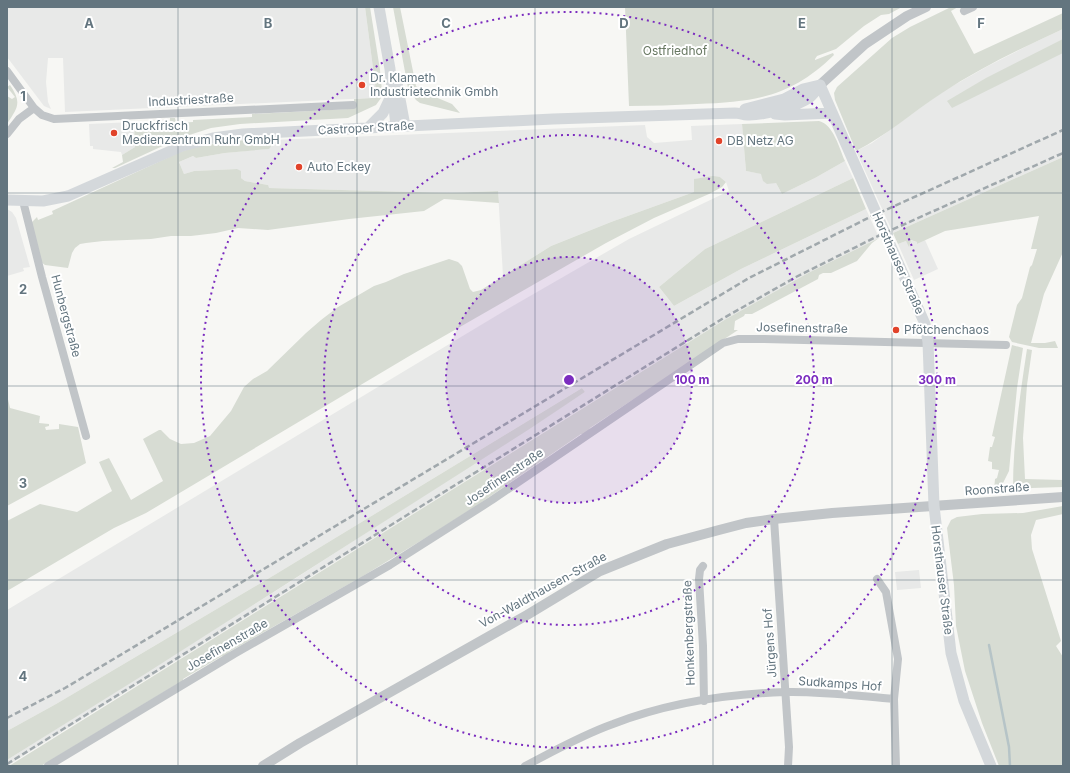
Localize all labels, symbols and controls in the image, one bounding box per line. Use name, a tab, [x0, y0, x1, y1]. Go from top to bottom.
text: A	[84, 15, 94, 31]
text: B	[264, 15, 273, 31]
text: C	[441, 15, 451, 31]
text: D	[619, 15, 629, 31]
text: E	[798, 15, 806, 31]
text: F	[977, 15, 985, 31]
park label: Ostfriedhof	[643, 43, 708, 58]
place label: Dr. Klameth Industrietechnik Gmbh	[370, 70, 498, 99]
marker: Dr. Klameth Industrietechnik Gmbh	[357, 80, 367, 90]
text: 1	[20, 88, 26, 104]
street label: Industriestraße	[148, 90, 234, 109]
street label: Castroper Straße	[317, 117, 415, 138]
place label: Druckfrisch Medienzentrum Ruhr GmbH	[122, 118, 280, 147]
marker: Druckfrisch Medienzentrum Ruhr GmbH	[109, 128, 119, 138]
place label: DB Netz AG	[727, 133, 794, 148]
marker: DB Netz AG	[714, 136, 724, 146]
place label: Auto Eckey	[307, 159, 371, 174]
marker: Auto Eckey	[294, 162, 304, 172]
street label: Horsthauser Straße	[869, 209, 928, 316]
street label: Hunbergstraße	[48, 273, 85, 359]
text: 2	[19, 281, 27, 297]
street label: Josefinenstraße	[756, 319, 848, 336]
place label: Pfötchenchaos	[904, 322, 989, 337]
marker: Pfötchenchaos	[891, 325, 901, 335]
text: 100 m	[674, 372, 710, 387]
text: 200 m	[795, 372, 833, 387]
text: 300 m	[918, 372, 956, 387]
centre of rings	[562, 373, 576, 387]
street label: Josefinenstraße	[461, 445, 546, 508]
text: 3	[19, 475, 27, 491]
street label: Roonstraße	[964, 479, 1030, 498]
street label: Horsthauser Straße	[928, 524, 957, 636]
street label: Von-Waldthausen-Straße	[476, 548, 609, 631]
street label: Honkenbergstraße	[679, 580, 698, 686]
street label: Jürgens Hof	[760, 607, 779, 678]
street label: Josefinenstraße	[183, 615, 270, 674]
text: 4	[19, 668, 28, 684]
street label: Sudkamps Hof	[798, 673, 883, 694]

